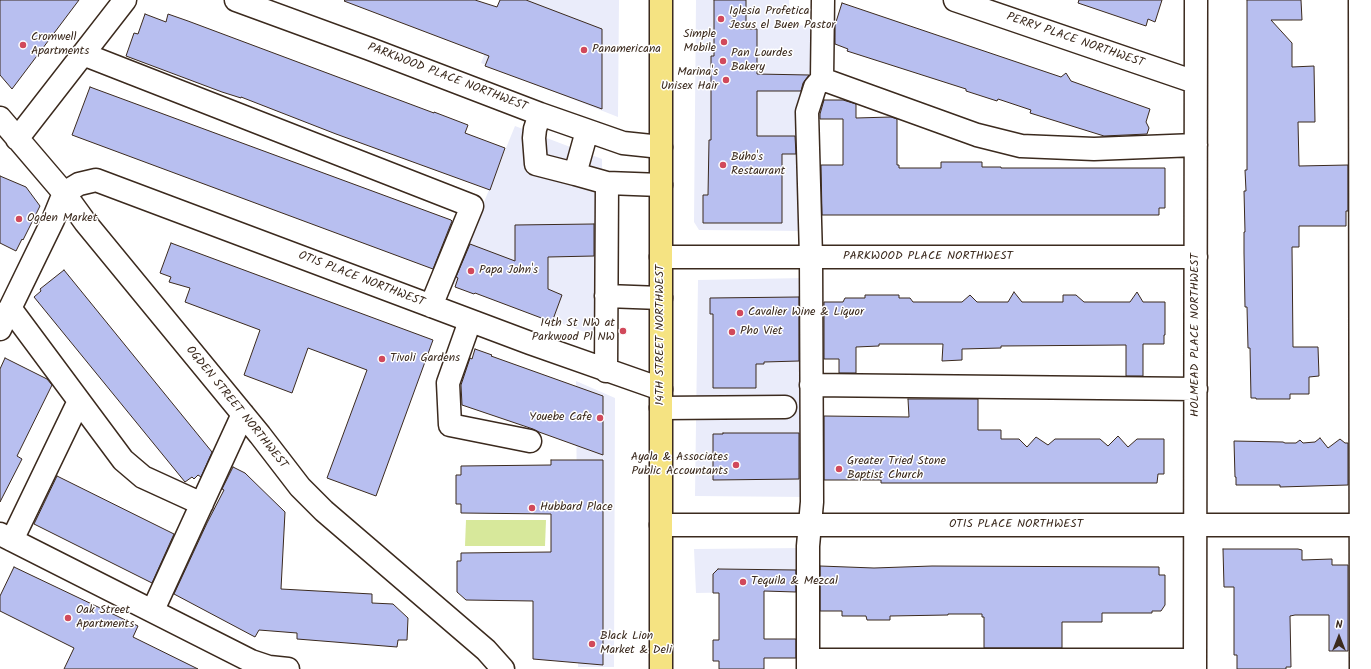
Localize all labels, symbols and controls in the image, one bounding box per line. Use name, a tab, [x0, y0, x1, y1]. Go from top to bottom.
place label: Iglesia Profetica Jesus el Buen Pastor	[729, 5, 835, 33]
street label: PERRY PLACE NORTHWEST	[1004, 11, 1146, 71]
marker: Iglesia Profetica Jesus el Buen Pastor	[716, 14, 726, 24]
place label: Simple Mobile	[683, 28, 716, 56]
place label: Cromwell Apartments	[31, 31, 89, 59]
marker: Simple Mobile	[719, 37, 729, 47]
marker: Cromwell Apartments	[18, 40, 28, 50]
street label: PARKWOOD PLACE NORTHWEST	[365, 41, 529, 115]
place label: Panamericana	[592, 43, 661, 57]
marker: Panamericana	[579, 45, 589, 55]
place label: Pan Lourdes Bakery	[731, 47, 793, 75]
marker: Pan Lourdes Bakery	[718, 56, 728, 66]
place label: Marina's Unisex Hair	[661, 66, 718, 94]
marker: Marina's Unisex Hair	[721, 75, 731, 85]
place label: Búho's Restaurant	[731, 151, 785, 179]
marker: Búho's Restaurant	[718, 160, 728, 170]
place label: Ogden Market	[27, 212, 97, 226]
marker: Ogden Market	[14, 214, 24, 224]
street label: OTIS PLACE NORTHWEST	[296, 249, 426, 311]
street label: PARKWOOD PLACE NORTHWEST	[843, 250, 1013, 264]
street label: HOLMEAD PLACE NORTHWEST	[1189, 253, 1203, 417]
place label: Papa John's	[479, 264, 538, 278]
street label: 14TH STREET NORTHWEST	[654, 265, 668, 405]
marker: Papa John's	[466, 266, 476, 276]
place label: Cavalier Wine & Liquor	[748, 306, 864, 320]
marker: Cavalier Wine & Liquor	[735, 308, 745, 318]
place label: 14th St NW at Parkwood Pl NW	[532, 317, 615, 345]
place label: Pho Viet	[740, 325, 782, 339]
marker: 14th St NW at Parkwood Pl NW	[618, 326, 628, 336]
marker: Pho Viet	[727, 327, 737, 337]
street label: OGDEN STREET NORTHWEST	[182, 344, 290, 472]
place label: Tivoli Gardens	[390, 352, 460, 366]
marker: Tivoli Gardens	[377, 354, 387, 364]
place label: Youebe Cafe	[529, 411, 592, 425]
marker: Youebe Cafe	[595, 413, 605, 423]
place label: Ayala & Associates Public Accountants	[631, 451, 728, 479]
place label: Greater Tried Stone Baptist Church	[847, 455, 946, 483]
marker: Ayala & Associates Public Accountants	[731, 460, 741, 470]
marker: Greater Tried Stone Baptist Church	[834, 464, 844, 474]
place label: Hubbard Place	[540, 501, 613, 515]
marker: Hubbard Place	[527, 503, 537, 513]
street label: OTIS PLACE NORTHWEST	[949, 518, 1083, 532]
place label: Tequila & Mezcal	[751, 575, 838, 589]
marker: Tequila & Mezcal	[738, 577, 748, 587]
place label: Oak Street Apartments	[76, 604, 134, 632]
marker: Oak Street Apartments	[63, 613, 73, 623]
text: N	[1336, 616, 1342, 634]
north arrow	[1319, 617, 1359, 657]
place label: Black Lion Market & Deli	[600, 630, 672, 658]
marker: Black Lion Market & Deli	[587, 639, 597, 649]

